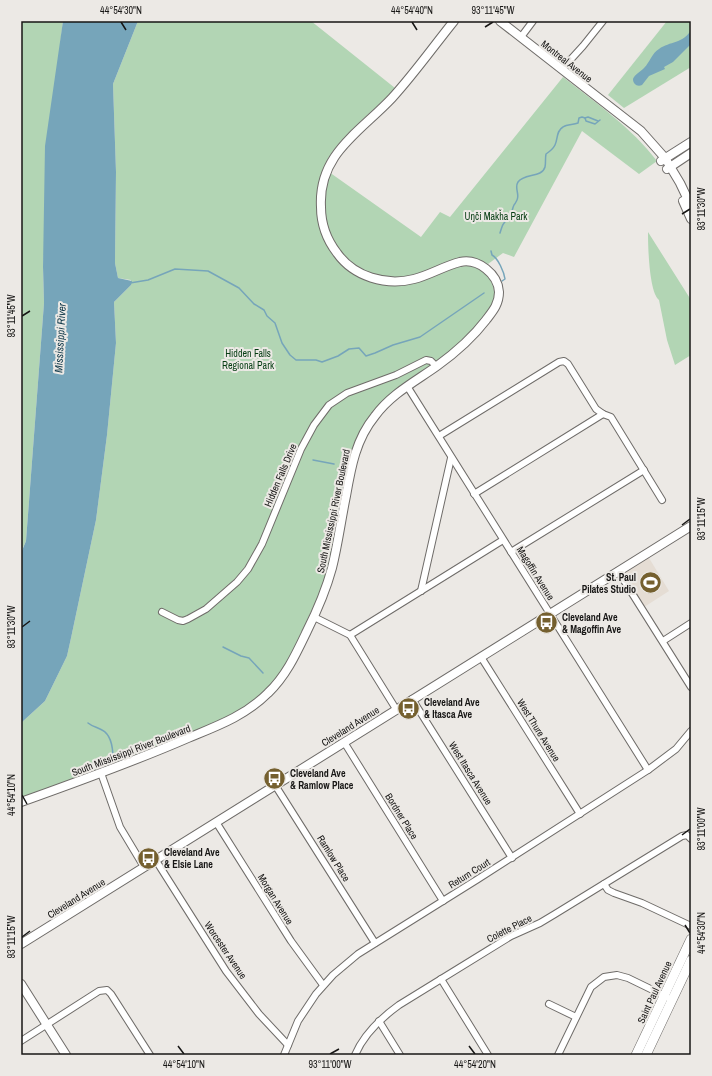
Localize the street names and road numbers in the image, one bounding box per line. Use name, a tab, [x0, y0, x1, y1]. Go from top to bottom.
street label: Montreal Avenue	[538, 37, 595, 86]
street label: Hidden Falls Drive	[261, 441, 300, 509]
street label: South Mississippi River Boulevard	[314, 448, 353, 574]
street label: Magoffin Avenue	[514, 544, 558, 603]
street label: West Thure Avenue	[514, 696, 563, 764]
street label: Cleveland Avenue	[319, 703, 382, 749]
street label: South Mississippi River Boulevard	[70, 722, 192, 779]
street label: West Itasca Avenue	[446, 739, 495, 808]
street label: Bordner Place	[382, 791, 421, 842]
street label: Ramlow Place	[314, 833, 353, 884]
street label: Return Court	[446, 855, 493, 891]
street label: Morgan Avenue	[255, 872, 297, 927]
street label: Cleveland Avenue	[45, 875, 108, 921]
street label: Colette Place	[485, 911, 534, 945]
street label: Worcester Avenue	[202, 919, 250, 982]
street label: Saint Paul Avenue	[634, 959, 675, 1025]

